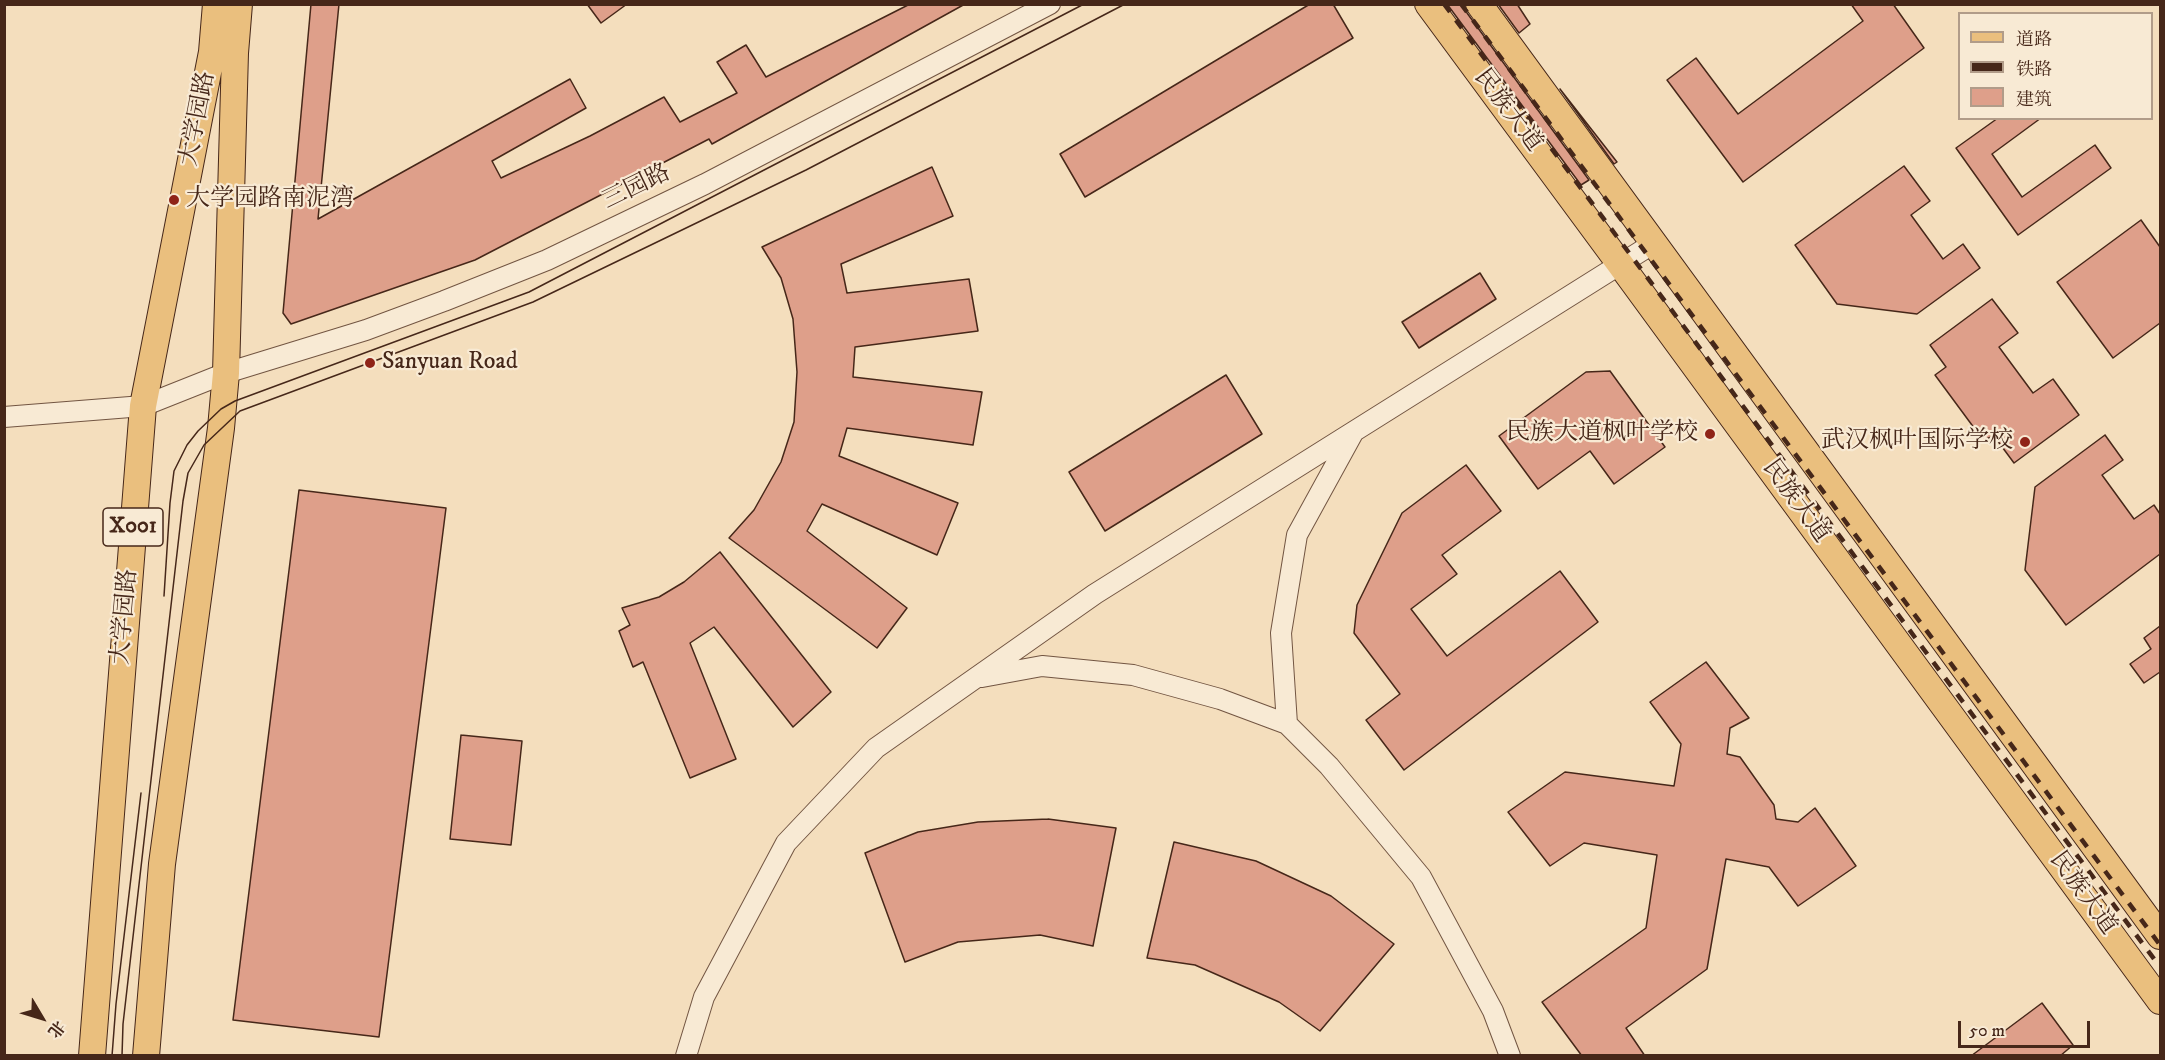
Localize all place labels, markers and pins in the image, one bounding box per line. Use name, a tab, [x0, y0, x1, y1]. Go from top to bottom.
place label: 大学园路南泥湾	[186, 186, 354, 214]
marker: 大学园路南泥湾	[167, 193, 181, 207]
place label: Sanyuan Road	[382, 349, 518, 377]
marker: Sanyuan Road	[363, 356, 377, 370]
place label: 民族大道枫叶学校	[1506, 420, 1698, 448]
marker: 民族大道枫叶学校	[1703, 427, 1717, 441]
place label: 武汉枫叶国际学校	[1821, 428, 2013, 456]
marker: 武汉枫叶国际学校	[2018, 435, 2032, 449]

